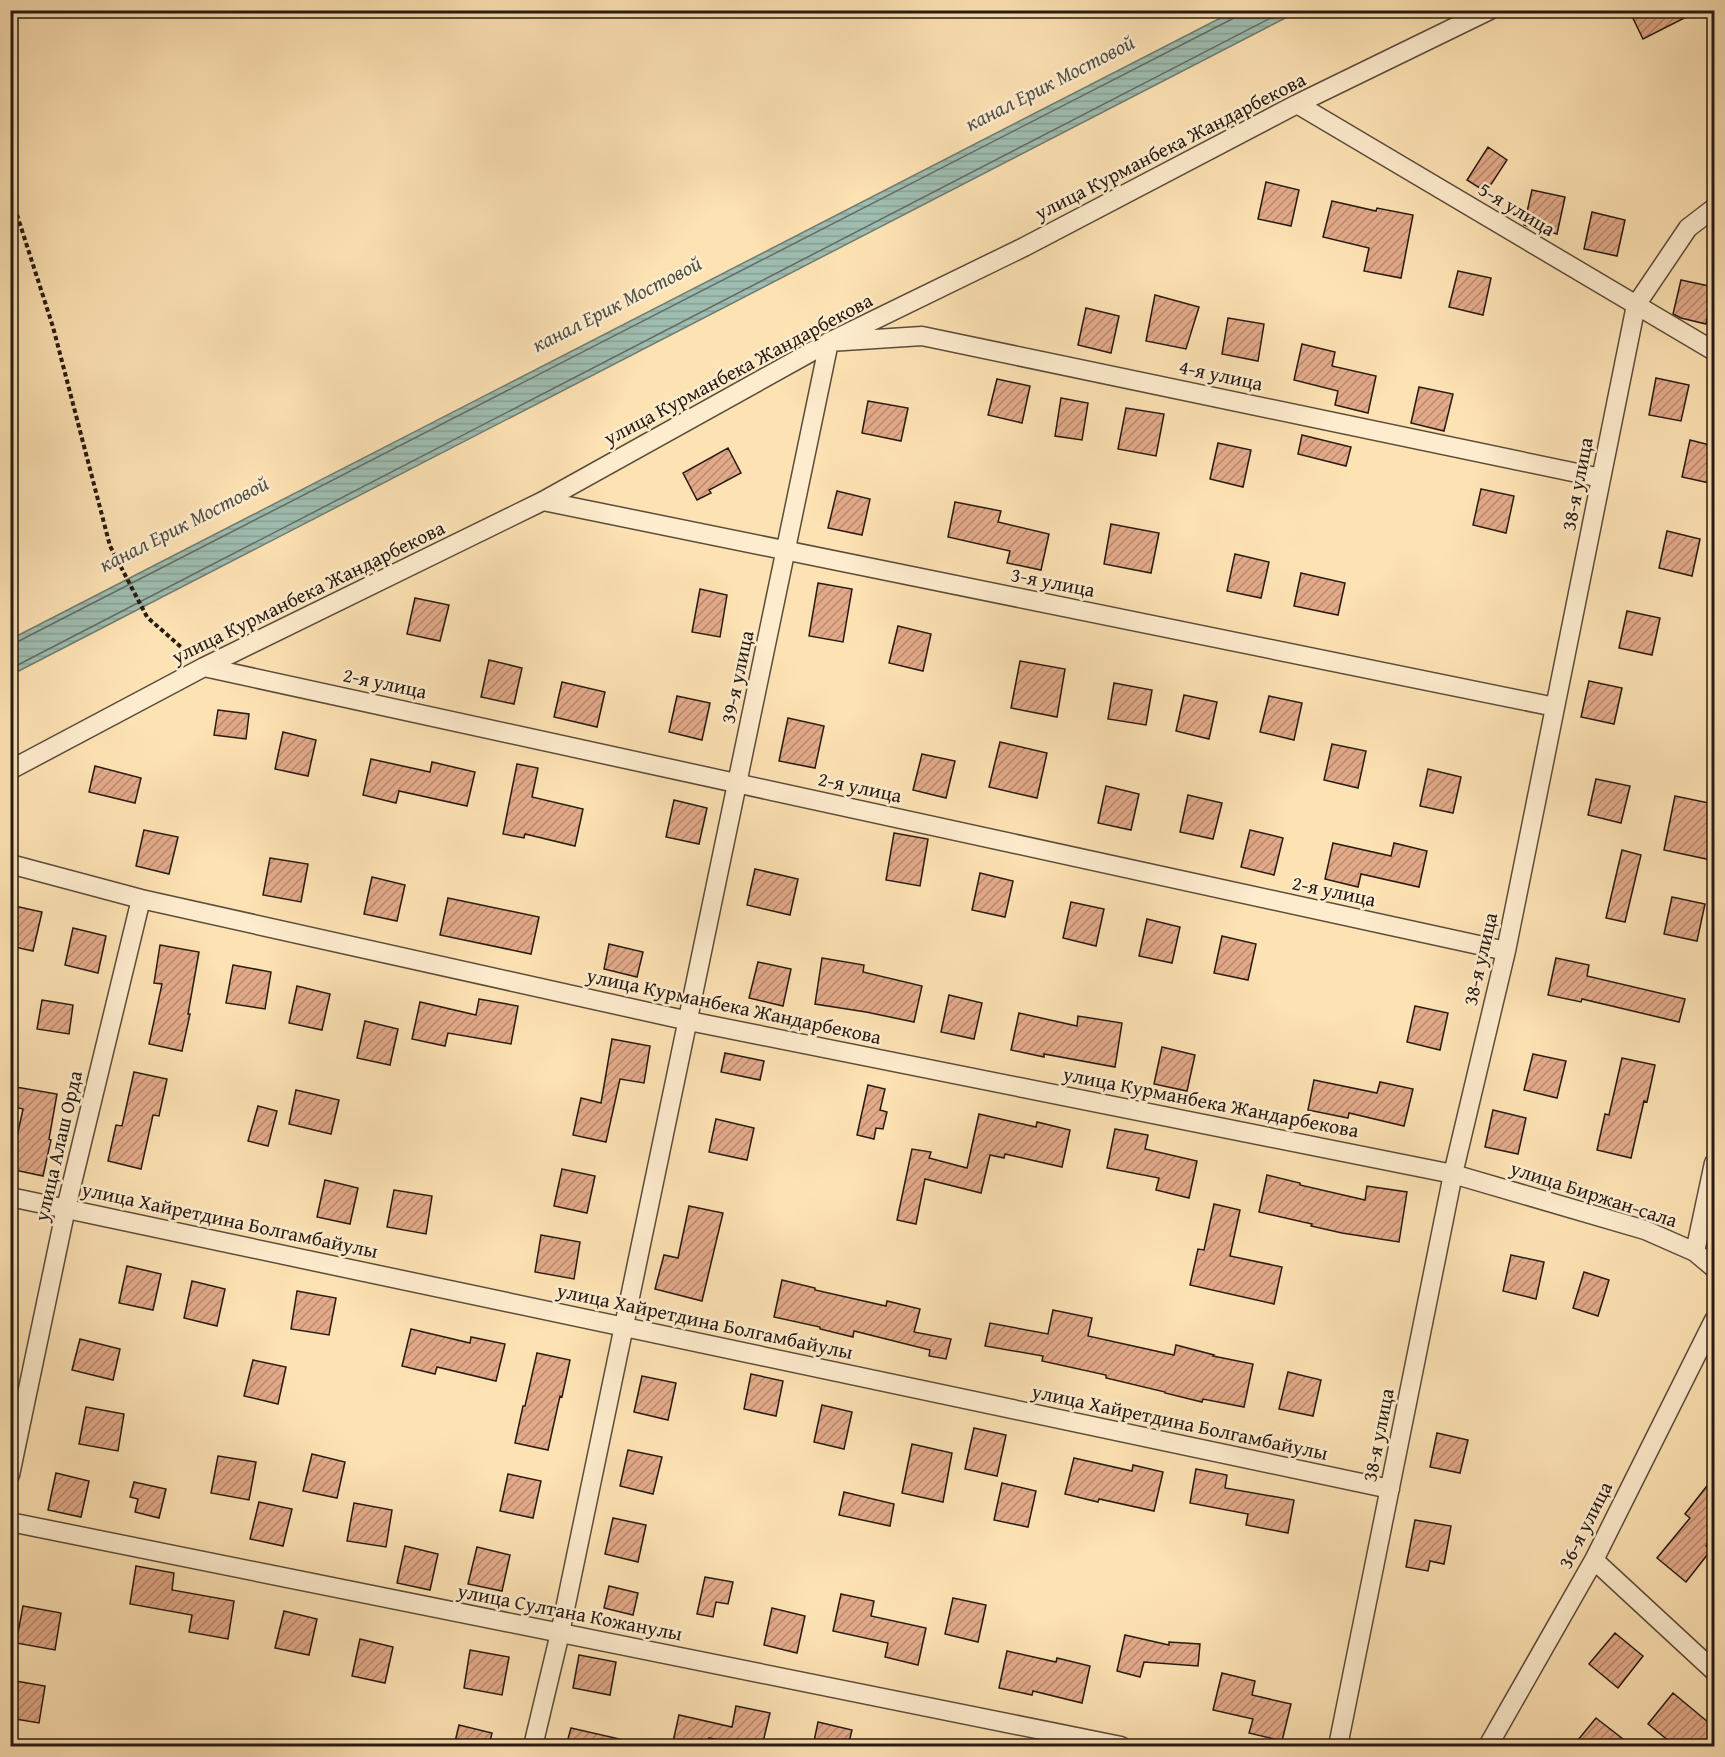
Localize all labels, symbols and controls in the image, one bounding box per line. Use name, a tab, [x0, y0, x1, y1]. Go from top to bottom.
water label: канал Ерик Мостовой	[960, 26, 1140, 139]
street label: улица Курманбека Жандарбекова	[1028, 64, 1311, 227]
street label: 5-я улица	[1473, 174, 1562, 243]
water label: канал Ерик Мостовой	[527, 247, 707, 360]
street label: улица Курманбека Жандарбекова	[597, 285, 878, 452]
street label: 4-я улица	[1177, 351, 1266, 398]
street label: 38-я улица	[1553, 434, 1600, 533]
water label: канал Ерик Мостовой	[94, 467, 274, 580]
street label: улица Курманбека Жандарбекова	[165, 512, 450, 671]
street label: 3-я улица	[1009, 559, 1098, 604]
street label: 39-я улица	[712, 627, 761, 726]
street label: 2-я улица	[341, 659, 430, 706]
street label: 2-я улица	[816, 763, 905, 810]
street label: 2-я улица	[1290, 867, 1379, 914]
street label: 38-я улица	[1455, 909, 1504, 1008]
street label: улица Курманбека Жандарбекова	[583, 960, 885, 1051]
street label: улица Курманбека Жандарбекова	[1060, 1058, 1362, 1145]
street label: улица Алаш Орда	[26, 1067, 89, 1225]
street label: улица Биржан-сала	[1506, 1153, 1682, 1234]
street label: улица Хайретдина Болгамбайулы	[78, 1174, 381, 1265]
street label: улица Хайретдина Болгамбайулы	[553, 1275, 856, 1366]
street label: улица Хайретдина Болгамбайулы	[1028, 1376, 1331, 1467]
street label: 38-я улица	[1354, 1385, 1401, 1484]
street label: 36-я улица	[1550, 1476, 1619, 1574]
street label: улица Султана Кожанулы	[454, 1575, 685, 1648]

